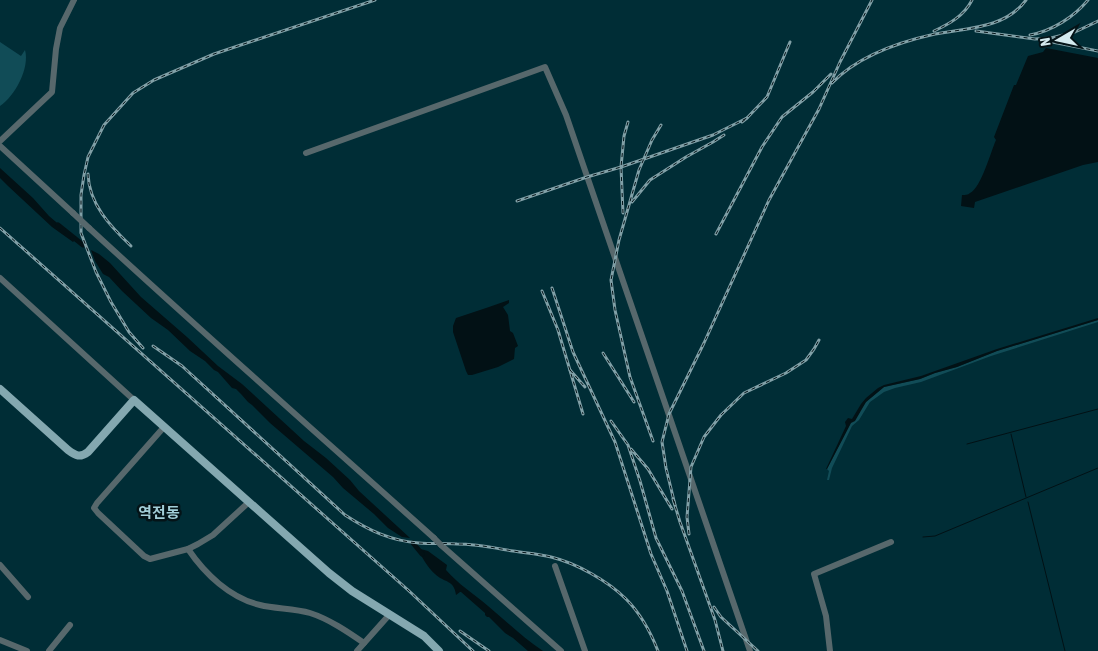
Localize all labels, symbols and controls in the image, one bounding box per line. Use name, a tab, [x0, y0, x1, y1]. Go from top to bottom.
north arrow	[1033, 15, 1083, 65]
text: N	[1037, 37, 1054, 47]
district label: 역전동	[138, 504, 180, 521]

